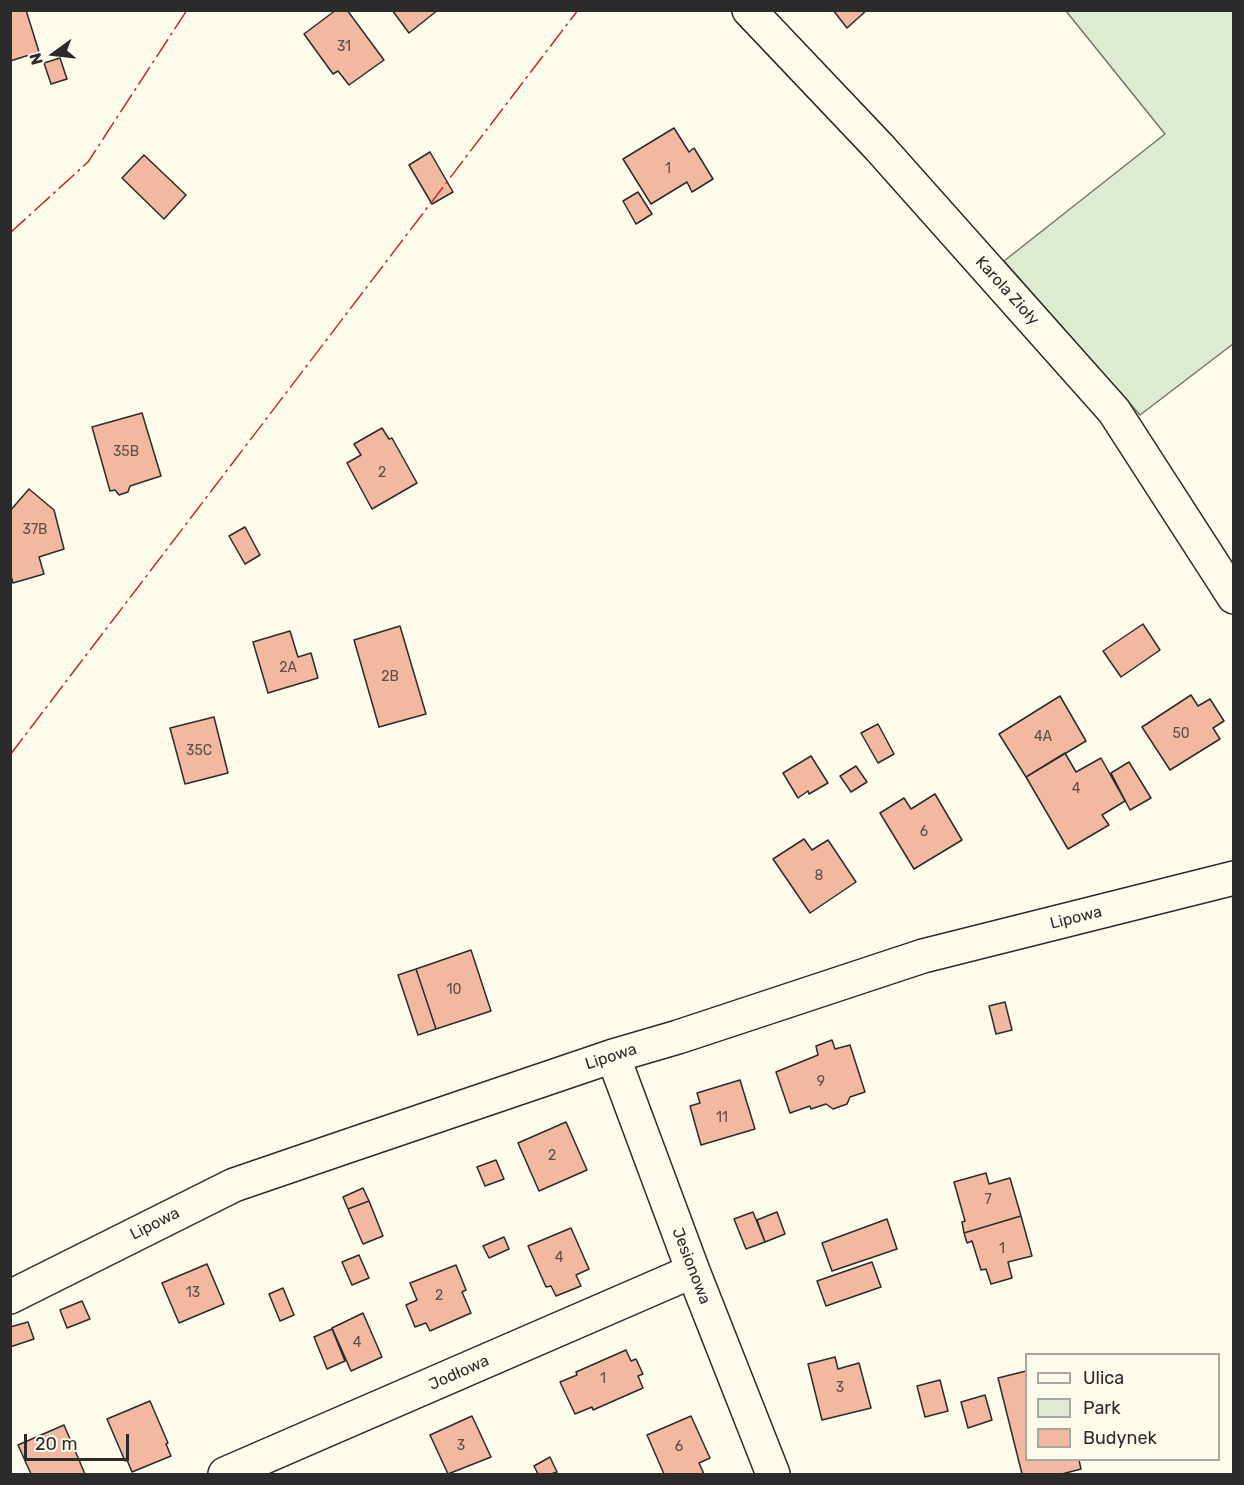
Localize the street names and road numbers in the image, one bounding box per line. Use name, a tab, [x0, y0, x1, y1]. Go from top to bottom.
street label: Karola Zioły	[971, 253, 1043, 329]
street label: Lipowa	[1048, 902, 1104, 934]
street label: Lipowa	[583, 1040, 639, 1074]
street label: Lipowa	[127, 1203, 183, 1245]
street label: Jesionowa	[668, 1225, 714, 1307]
street label: Jodłowa	[426, 1351, 492, 1395]

